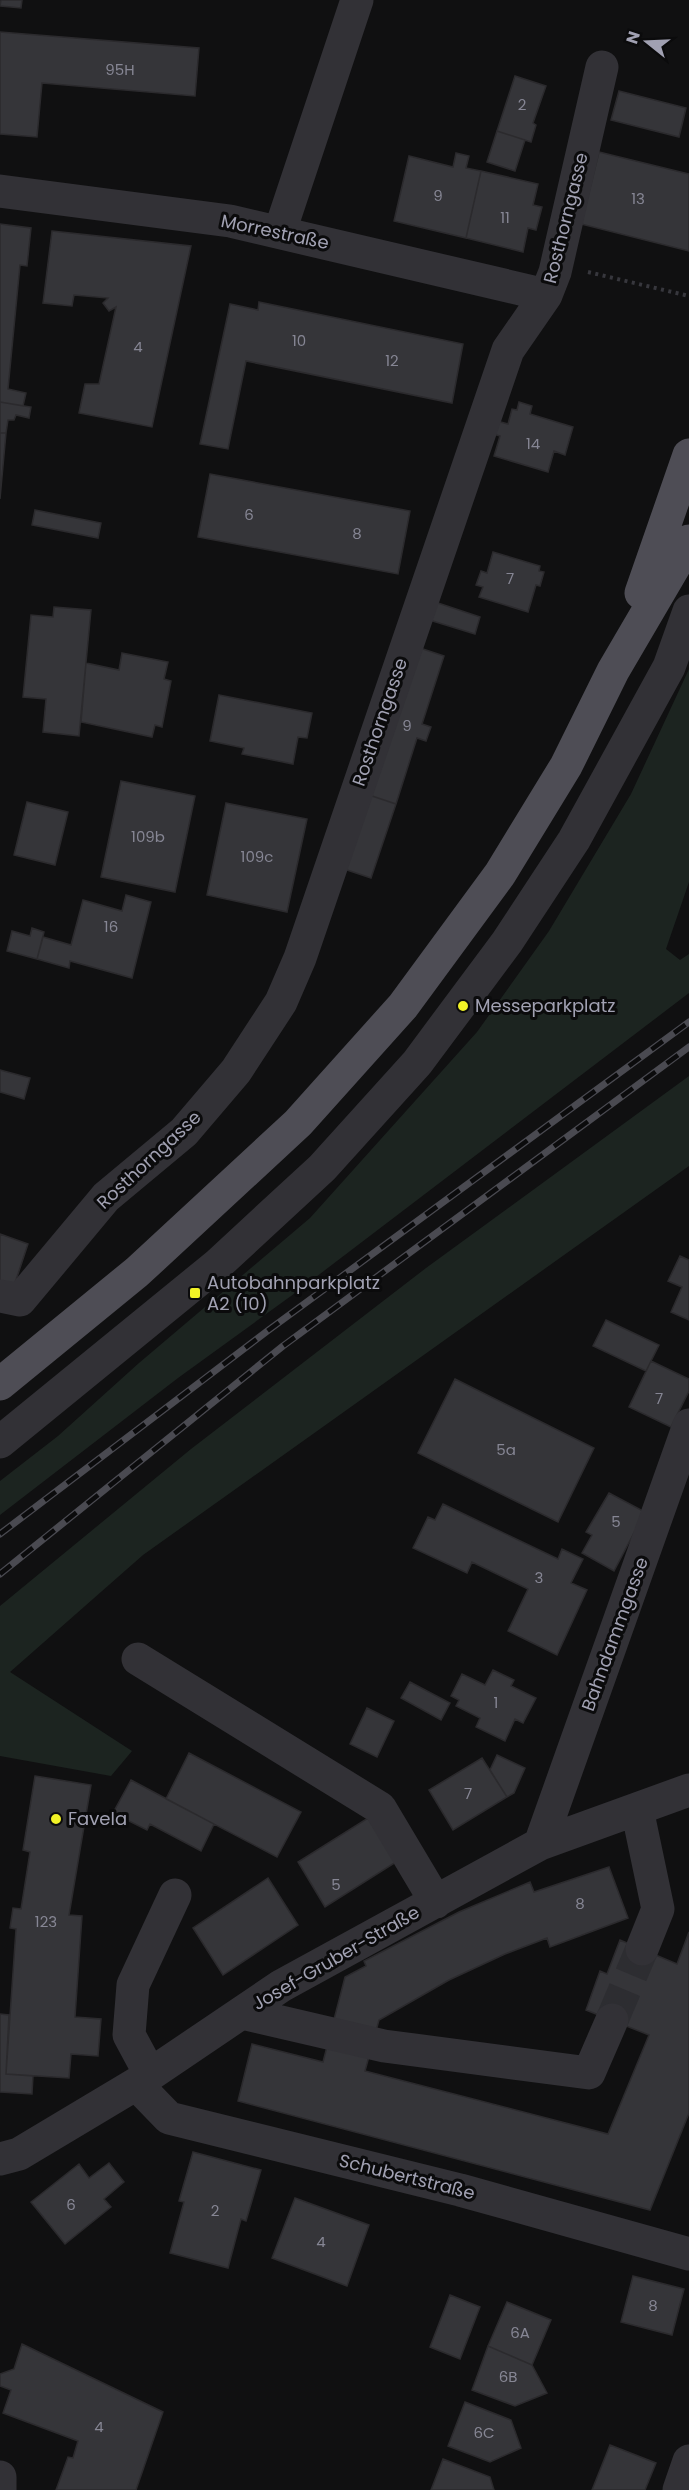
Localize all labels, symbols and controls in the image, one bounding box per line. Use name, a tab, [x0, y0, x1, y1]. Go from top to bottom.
north arrow	[617, 12, 677, 72]
text: N	[620, 28, 646, 47]
house number: 95H	[105, 59, 135, 80]
house number: 2	[518, 94, 526, 115]
street label: Rosthorngasse	[537, 150, 594, 286]
house number: 9	[433, 185, 443, 206]
house number: 13	[631, 188, 645, 209]
house number: 11	[500, 207, 510, 228]
street label: Morrestraße	[219, 208, 331, 255]
house number: 10	[292, 330, 306, 351]
house number: 4	[133, 336, 143, 357]
house number: 12	[385, 350, 399, 371]
house number: 14	[526, 433, 540, 454]
house number: 6	[244, 504, 254, 525]
house number: 8	[352, 523, 362, 544]
house number: 7	[506, 568, 514, 589]
street label: Rosthorngasse	[346, 654, 413, 789]
house number: 9	[402, 715, 412, 736]
house number: 109b	[131, 826, 165, 847]
house number: 109c	[241, 846, 273, 867]
house number: 16	[104, 916, 118, 937]
place label: Messeparkplatz	[475, 993, 615, 1018]
marker: Messeparkplatz	[456, 999, 470, 1013]
street label: Rosthorngasse	[91, 1105, 206, 1214]
place label: Autobahnparkplatz A2 (10)	[207, 1270, 380, 1316]
marker: Autobahnparkplatz A2 (10)	[188, 1286, 202, 1300]
house number: 7	[655, 1388, 663, 1409]
house number: 5a	[496, 1439, 516, 1460]
house number: 5	[611, 1511, 621, 1532]
street label: Bahndammgasse	[575, 1553, 654, 1714]
house number: 3	[535, 1567, 543, 1588]
house number: 1	[494, 1692, 498, 1713]
house number: 7	[464, 1783, 472, 1804]
place label: Favela	[68, 1806, 127, 1831]
marker: Favela	[49, 1812, 63, 1826]
house number: 5	[331, 1874, 341, 1895]
house number: 8	[575, 1893, 585, 1914]
street label: Josef-Gruber-Straße	[248, 1899, 424, 2016]
house number: 123	[35, 1911, 57, 1932]
street label: Schubertstraße	[336, 2148, 478, 2206]
house number: 6	[66, 2194, 76, 2215]
house number: 2	[211, 2200, 219, 2221]
house number: 4	[316, 2231, 326, 2252]
house number: 8	[648, 2295, 658, 2316]
house number: 6A	[510, 2322, 530, 2343]
house number: 6B	[499, 2366, 517, 2387]
house number: 4	[94, 2416, 104, 2437]
house number: 6C	[473, 2422, 495, 2443]

